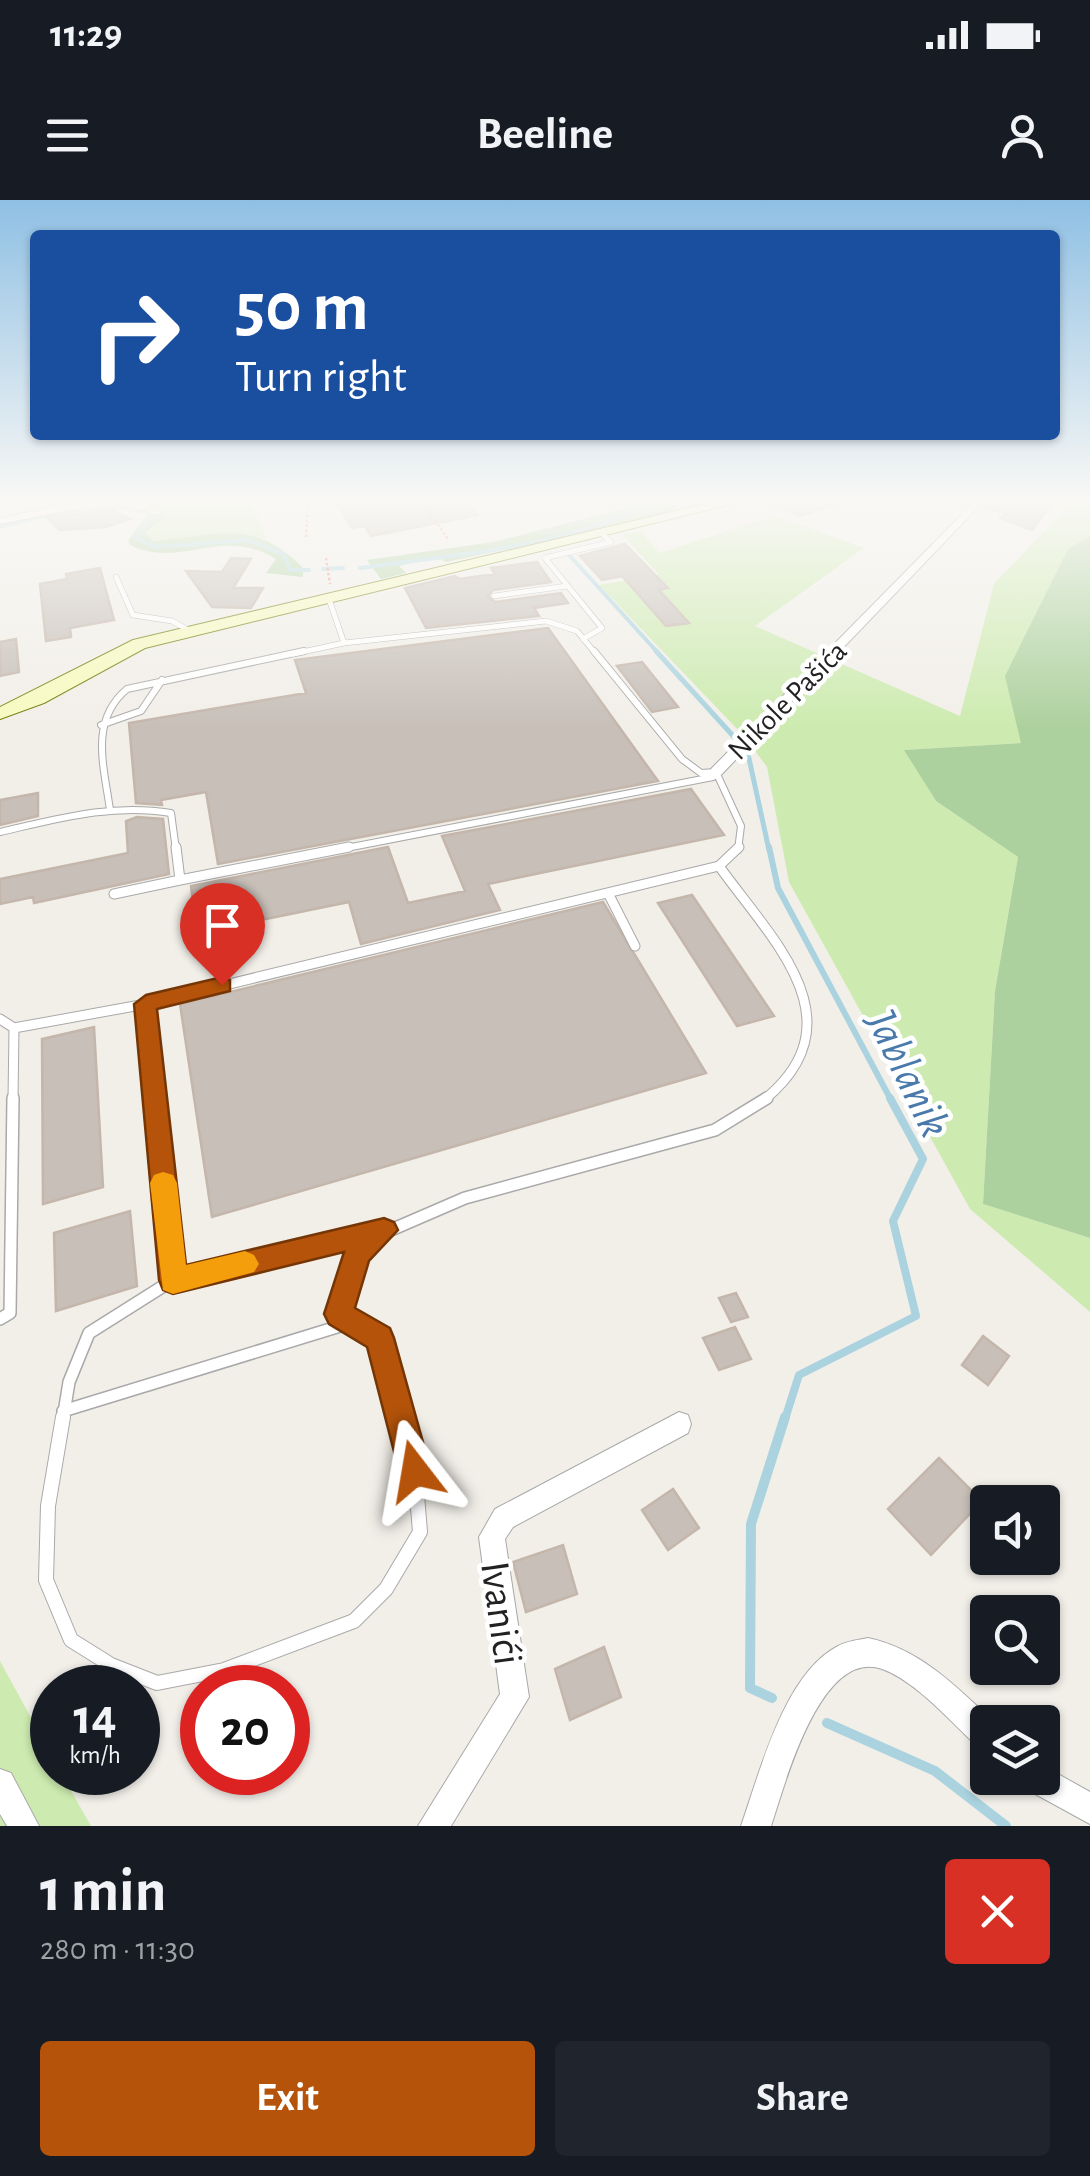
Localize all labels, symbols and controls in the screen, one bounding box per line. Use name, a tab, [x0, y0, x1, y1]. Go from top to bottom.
text: 11:29	[50, 16, 122, 54]
icon: menu	[40, 108, 95, 163]
icon: person	[995, 108, 1050, 163]
text: Beeline	[477, 112, 613, 157]
icon: right	[70, 270, 200, 400]
text: 50 m	[235, 273, 369, 343]
text: Turn right	[235, 355, 407, 400]
street label: Nikole Pašića	[723, 636, 853, 766]
pin	[180, 883, 265, 986]
icon: arrive	[195, 898, 250, 953]
water label: Jablanik	[857, 1002, 957, 1144]
position arrow	[363, 1419, 467, 1523]
map controls	[970, 1485, 1060, 1795]
button: sound	[970, 1485, 1060, 1575]
street label: Ivanići	[473, 1559, 529, 1668]
button: search	[970, 1595, 1060, 1685]
speed limit sign: 20	[180, 1665, 310, 1795]
text: 14	[73, 1693, 117, 1743]
button: layers	[970, 1705, 1060, 1795]
text: km/h	[69, 1743, 121, 1768]
button: close	[945, 1859, 1050, 1964]
text: 1 min	[40, 1862, 166, 1922]
text: 280 m · 11:30	[40, 1933, 195, 1965]
button: Exit	[40, 2041, 535, 2156]
button: Share	[555, 2041, 1050, 2156]

